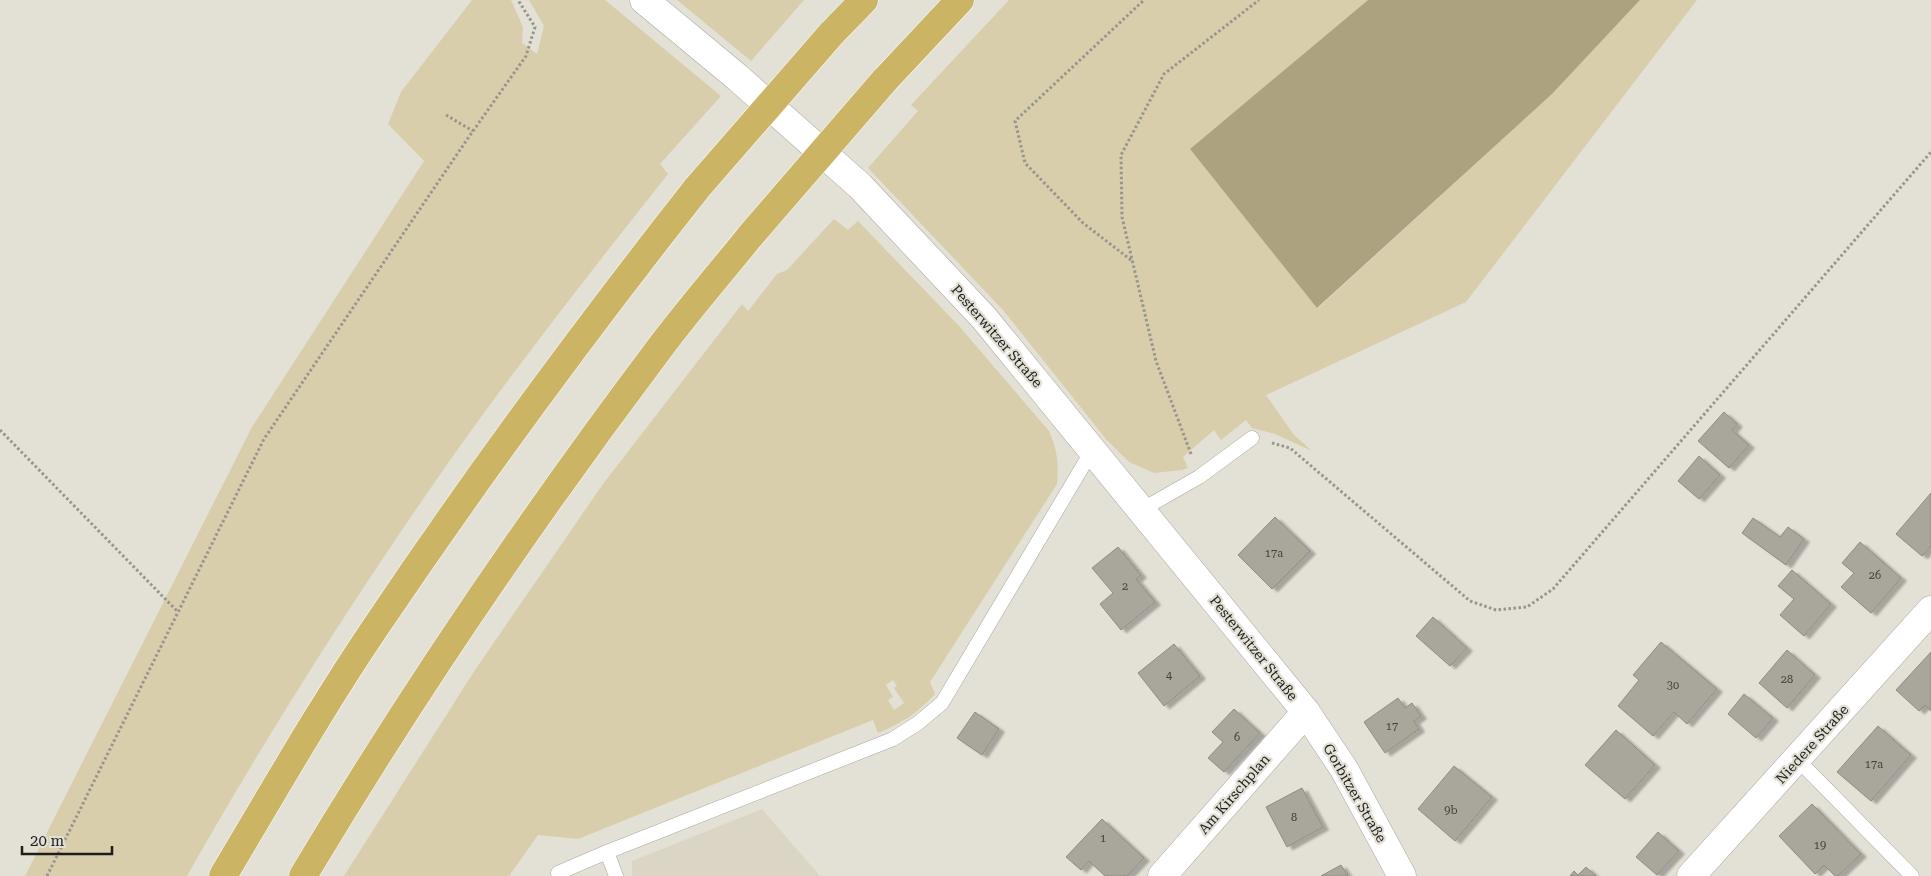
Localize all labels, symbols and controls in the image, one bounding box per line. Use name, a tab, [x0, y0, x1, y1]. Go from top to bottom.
street label: Pesterwitzer Straße	[948, 282, 1046, 391]
house number: 17a	[1265, 547, 1283, 560]
house number: 26	[1869, 569, 1881, 582]
house number: 2	[1122, 580, 1128, 593]
street label: Pesterwitzer Straße	[1207, 592, 1301, 704]
house number: 4	[1166, 669, 1173, 682]
house number: 28	[1781, 673, 1793, 686]
house number: 30	[1667, 679, 1679, 692]
street label: Niedere Straße	[1772, 701, 1852, 787]
house number: 17	[1386, 720, 1398, 733]
house number: 6	[1234, 731, 1240, 744]
street label: Gorbitzer Straße	[1320, 741, 1390, 846]
street label: Am Kirschplan	[1195, 751, 1273, 837]
house number: 17a	[1865, 758, 1883, 771]
house number: 9b	[1444, 804, 1458, 817]
house number: 8	[1291, 811, 1297, 824]
scale bar	[22, 824, 112, 856]
text: 20 m	[30, 832, 65, 850]
house number: 1	[1100, 832, 1106, 845]
house number: 19	[1814, 839, 1826, 852]

